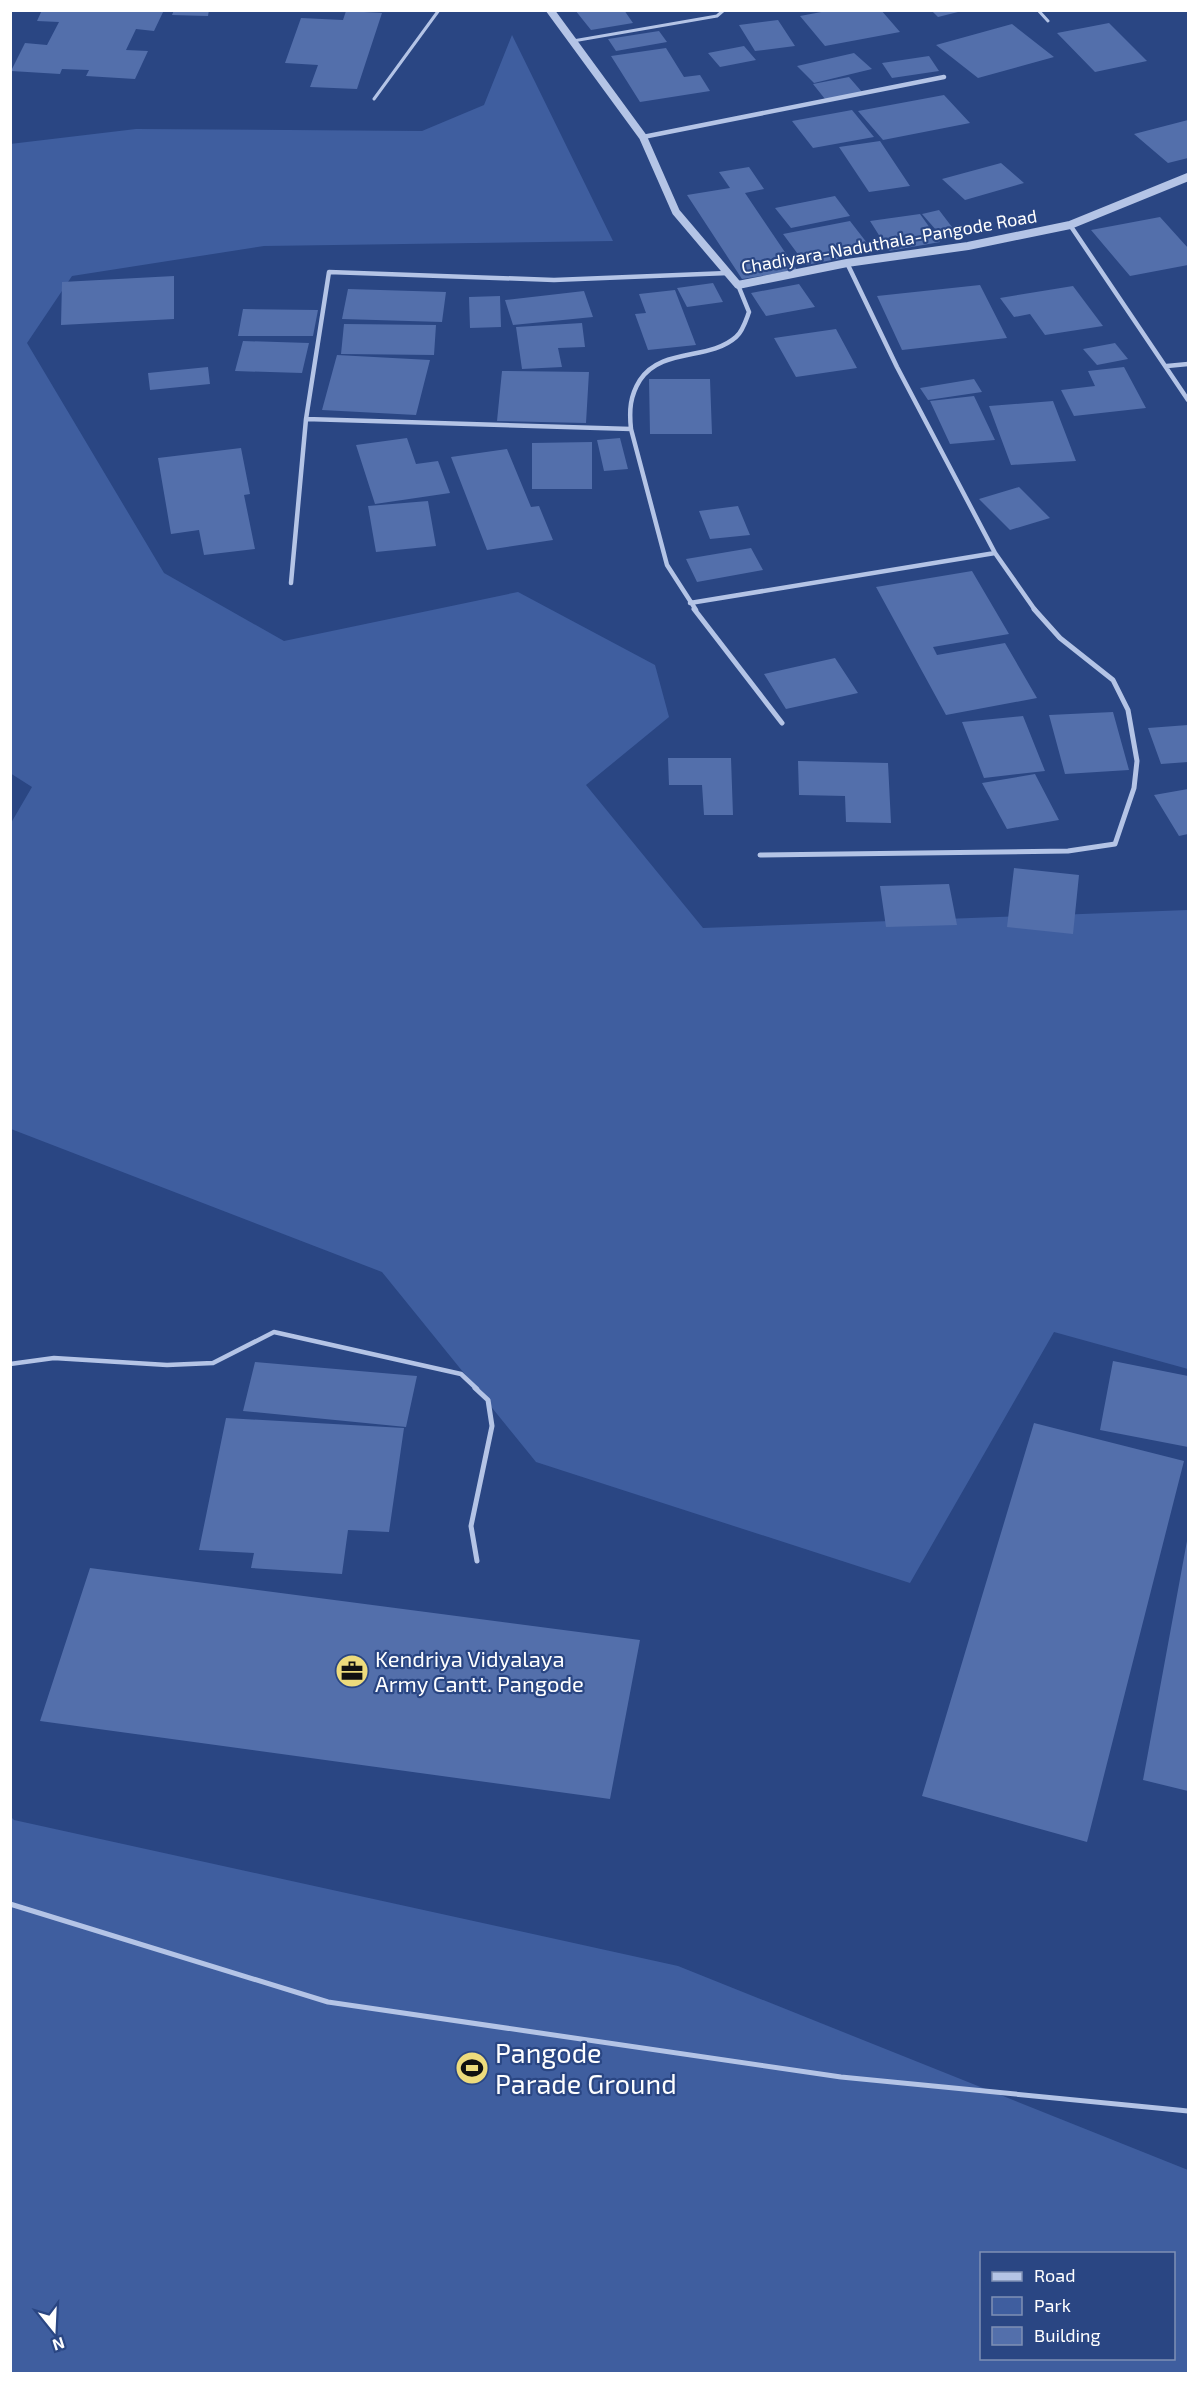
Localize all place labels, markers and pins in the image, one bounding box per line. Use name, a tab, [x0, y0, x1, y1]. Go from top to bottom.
place label: Kendriya Vidyalaya Army Cantt. Pangode	[375, 1645, 584, 1696]
office icon: Kendriya Vidyalaya Army Cantt. Pangode	[334, 1653, 370, 1689]
place label: Pangode Parade Ground	[495, 2036, 677, 2099]
sports icon: Pangode Parade Ground	[454, 2050, 490, 2086]

